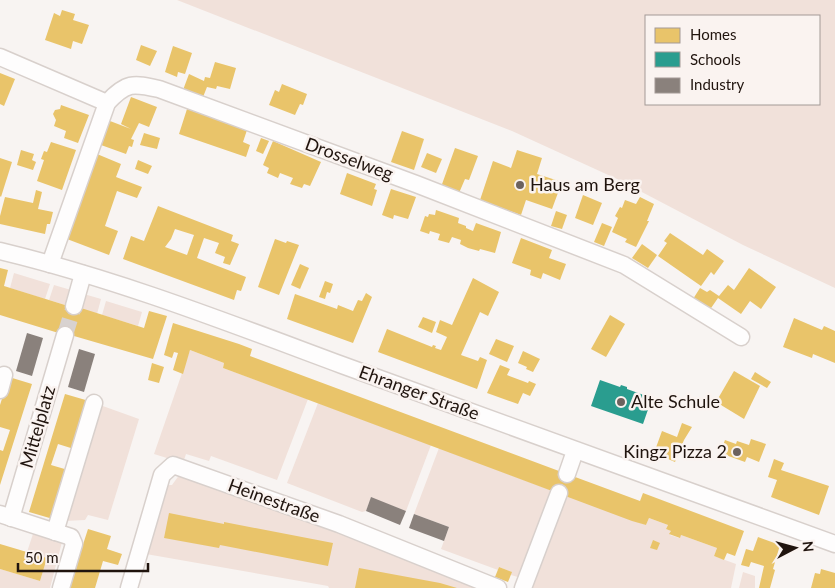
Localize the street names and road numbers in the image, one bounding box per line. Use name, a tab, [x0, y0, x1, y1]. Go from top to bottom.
street label: Drosselweg	[302, 132, 396, 184]
street label: Ehranger Straße	[356, 360, 482, 424]
street label: Mittelplatz	[15, 383, 59, 470]
street label: Heinestraße	[225, 473, 323, 527]

